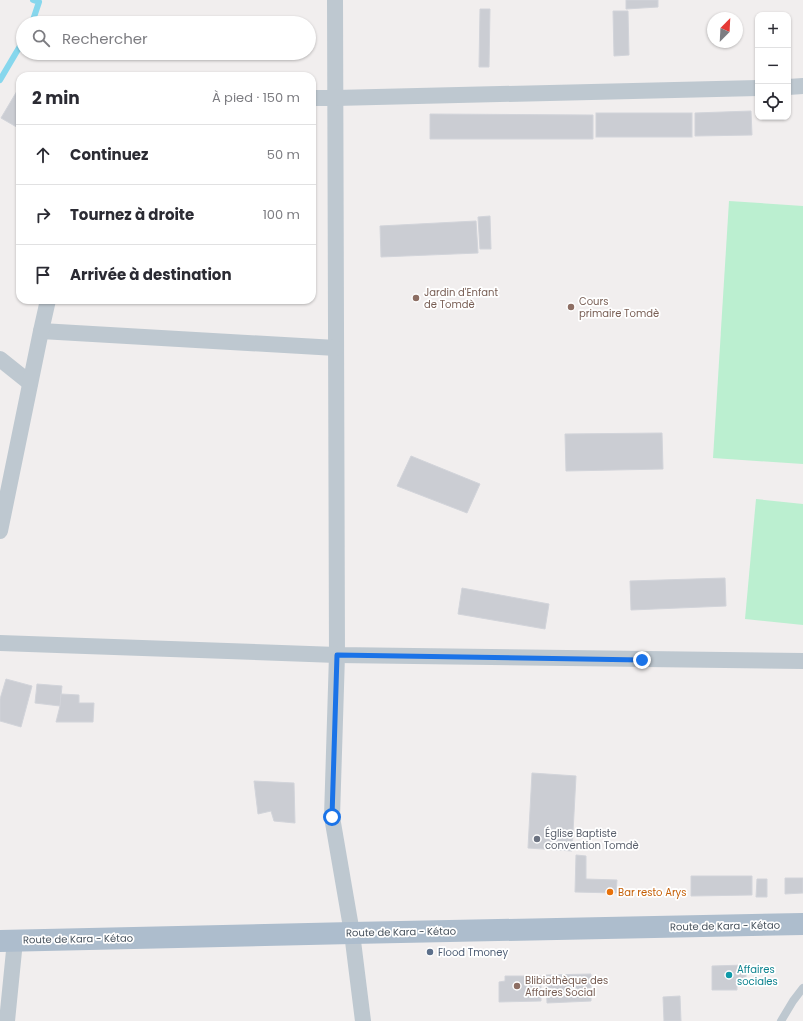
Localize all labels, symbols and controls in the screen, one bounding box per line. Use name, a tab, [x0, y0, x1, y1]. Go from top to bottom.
north arrow	[707, 12, 743, 48]
map controls	[755, 12, 791, 120]
button: +	[755, 12, 791, 48]
search box	[16, 16, 316, 60]
icon: search	[30, 27, 52, 49]
text: Rechercher	[62, 28, 148, 49]
button: −	[755, 48, 791, 84]
button: locate	[755, 84, 791, 120]
text: 2 min	[32, 86, 80, 110]
text: À pied · 150 m	[212, 88, 300, 107]
icon: ahead	[32, 144, 54, 166]
text: Continuez	[70, 144, 149, 165]
text: 50 m	[267, 145, 300, 164]
icon: right	[32, 204, 54, 226]
text: Tournez à droite	[70, 204, 194, 225]
text: 100 m	[263, 205, 300, 224]
icon: arrive	[32, 264, 54, 286]
text: Arrivée à destination	[70, 264, 232, 285]
place label: Jardin d'Enfant de Tomdè	[424, 285, 498, 312]
marker: Jardin d'Enfant de Tomdè	[411, 293, 421, 303]
place label: Cours primaire Tomdè	[579, 294, 659, 321]
marker: Cours primaire Tomdè	[566, 302, 576, 312]
route end	[633, 651, 651, 669]
route start	[323, 808, 341, 826]
place label: Église Baptiste convention Tomdè	[545, 826, 639, 853]
marker: Église Baptiste convention Tomdè	[532, 834, 542, 844]
place label: Bar resto Arys	[618, 885, 686, 900]
marker: Bar resto Arys	[605, 887, 615, 897]
street label: Route de Kara - Kétao	[670, 918, 780, 934]
street label: Route de Kara - Kétao	[346, 924, 456, 940]
street label: Route de Kara - Kétao	[23, 931, 133, 947]
place label: Flood Tmoney	[438, 945, 508, 960]
marker: Flood Tmoney	[425, 947, 435, 957]
place label: Affaires sociales	[737, 962, 778, 989]
marker: Affaires sociales	[724, 970, 734, 980]
place label: Blibiothèque des Affaires Social	[525, 973, 608, 1000]
marker: Blibiothèque des Affaires Social	[512, 981, 522, 991]

